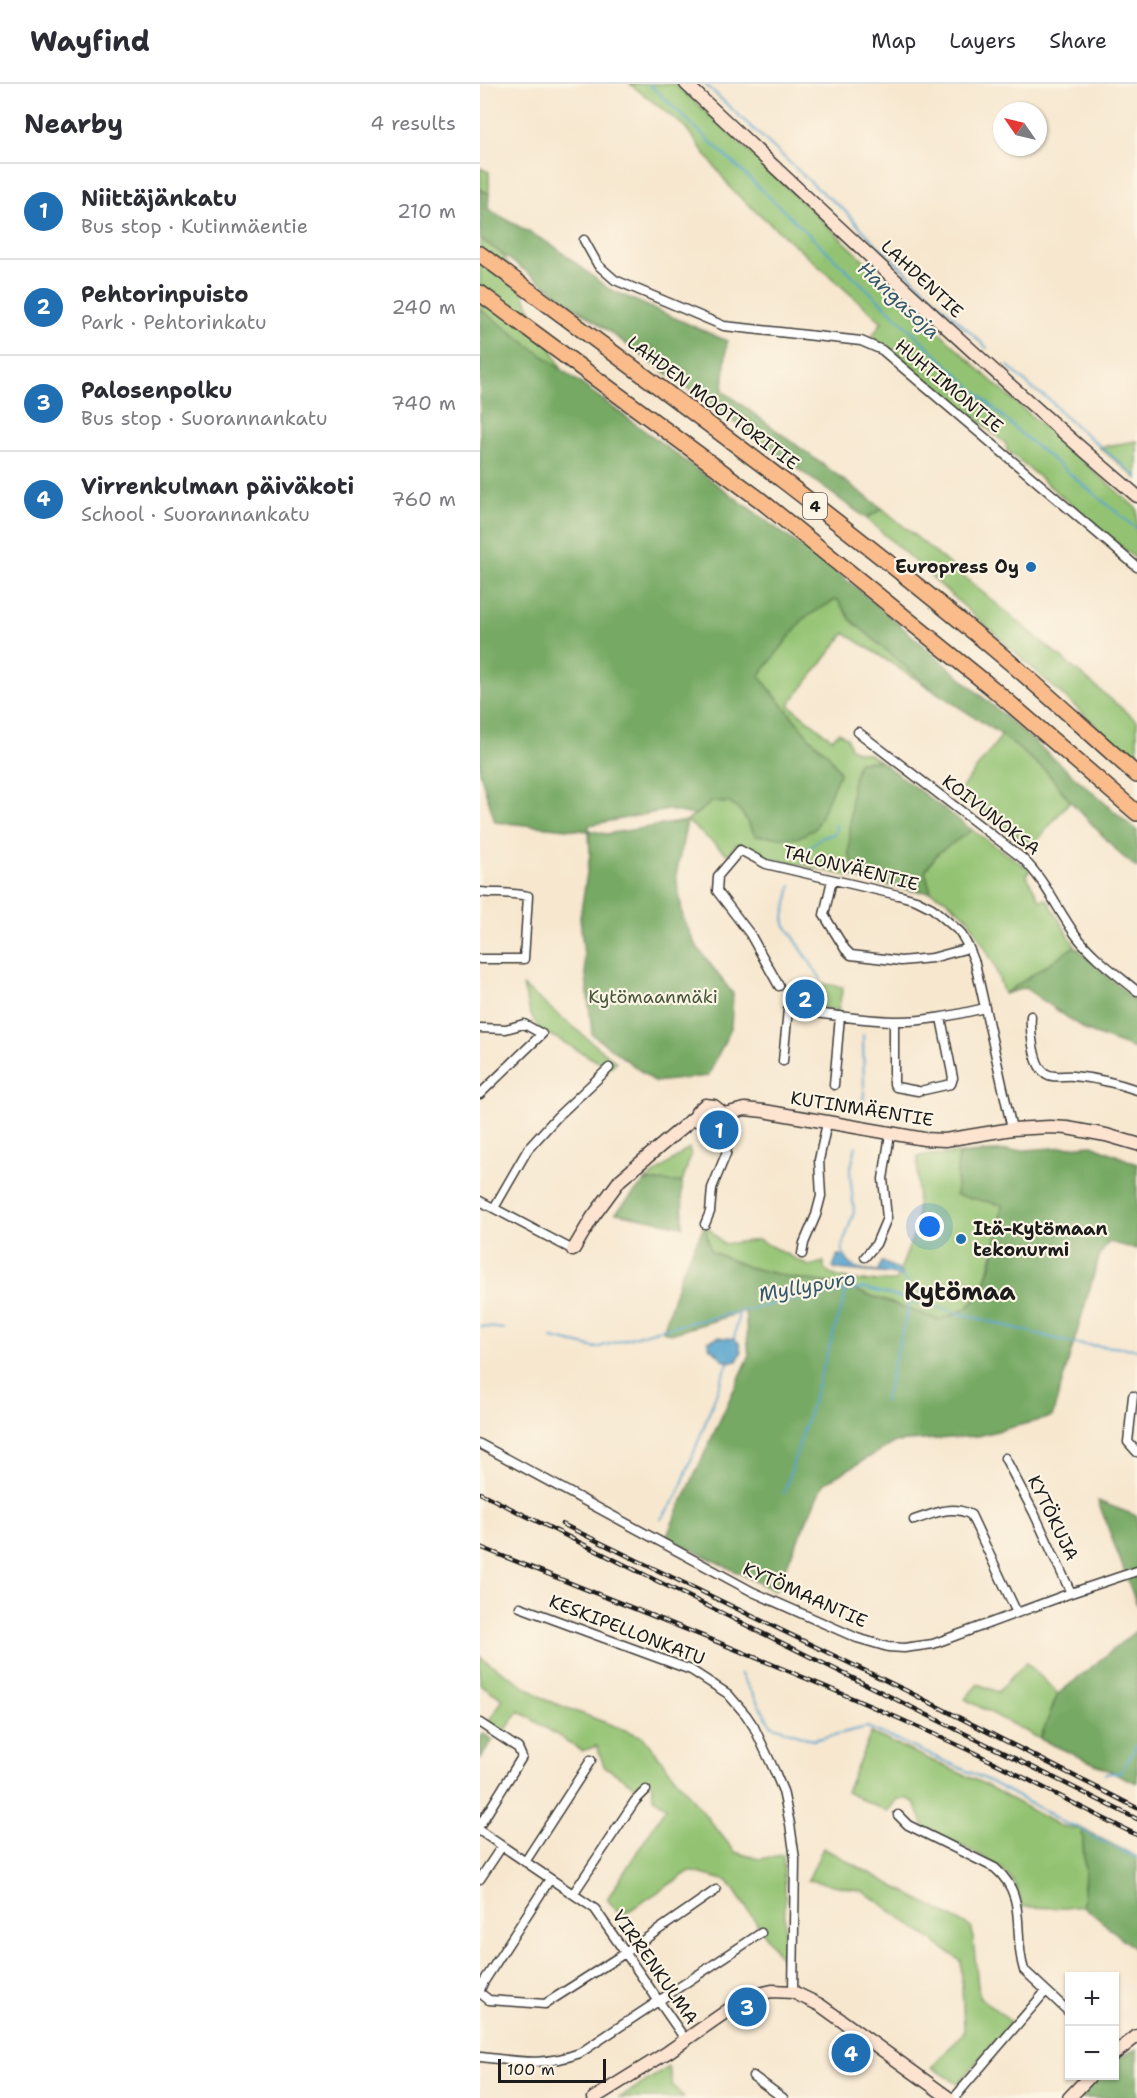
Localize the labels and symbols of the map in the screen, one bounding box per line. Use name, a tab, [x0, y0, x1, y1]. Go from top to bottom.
north arrow	[993, 102, 1047, 156]
street label: LAHDENTIE	[876, 235, 968, 323]
water label: Hangasoja	[852, 255, 946, 345]
street label: LAHDEN MOOTTORITIE	[622, 330, 804, 476]
street label: HUHTIMONTIE	[890, 334, 1008, 438]
road number: 4	[803, 493, 827, 519]
place label: Europress Oy	[895, 555, 1019, 579]
marker: Europress Oy	[1024, 560, 1038, 574]
street label: KOIVUNOKSA	[937, 769, 1045, 861]
street label: TALONVÄENTIE	[781, 840, 921, 896]
pin: 2	[786, 976, 824, 1022]
park label: Kytömaanmäki	[588, 985, 718, 1009]
street label: KUTINMÄENTIE	[789, 1086, 935, 1132]
pin: 1	[700, 1108, 738, 1152]
your location	[915, 1212, 944, 1241]
place label: Itä-Kytömaan tekonurmi	[973, 1217, 1107, 1262]
marker: Itä-Kytömaan tekonurmi	[954, 1232, 968, 1246]
water label: Myllypuro	[757, 1265, 857, 1307]
district label: Kytömaa	[904, 1276, 1016, 1308]
street label: KYTÖKUJA	[1022, 1471, 1084, 1565]
street label: KYTÖMAANTIE	[739, 1557, 871, 1633]
street label: KESKIPELLONKATU	[546, 1589, 708, 1671]
street label: VIRRENKULMA	[606, 1905, 704, 2029]
pin: 3	[728, 1984, 766, 2030]
pin: 4	[832, 2030, 871, 2076]
scale bar	[498, 2056, 606, 2084]

